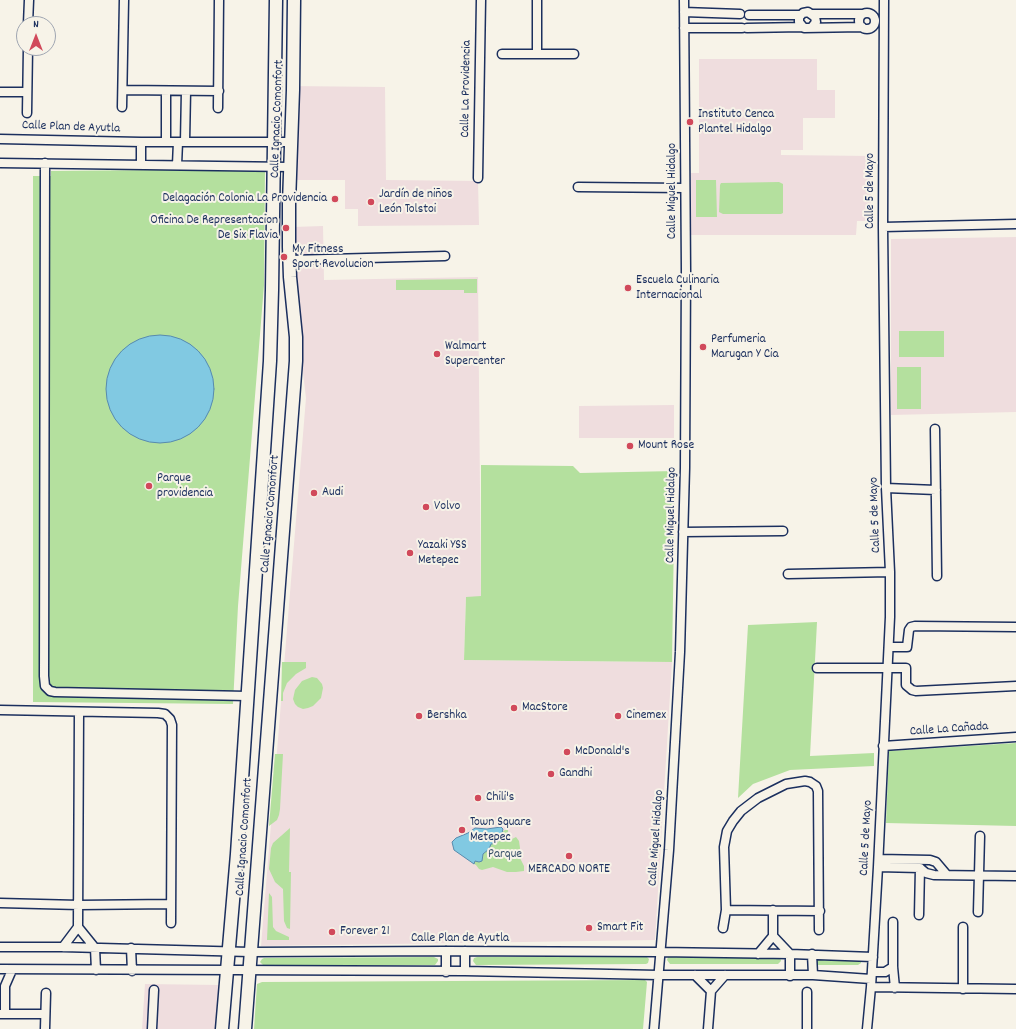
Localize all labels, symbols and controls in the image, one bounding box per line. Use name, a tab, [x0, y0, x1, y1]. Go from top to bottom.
north arrow	[16, 16, 56, 56]
text: N	[33, 17, 39, 33]
street label: Calle La Providencia	[458, 40, 476, 138]
street label: Calle Ignacio Comonfort	[268, 60, 288, 178]
place label: Instituto Cenca Plantel Hidalgo	[698, 107, 774, 138]
marker: Instituto Cenca Plantel Hidalgo	[685, 117, 695, 127]
street label: Calle Plan de Ayutla	[22, 118, 120, 138]
street label: Calle Miguel Hidalgo	[665, 143, 681, 239]
street label: Calle 5 de Mayo	[863, 153, 879, 229]
place label: Jardín de niños León Tolstoi	[379, 187, 453, 218]
place label: Delagación Colonia La Providencia	[162, 191, 327, 207]
marker: Delagación Colonia La Providencia	[330, 194, 340, 204]
marker: Jardín de niños León Tolstoi	[366, 197, 376, 207]
place label: Oficina De Representacion De Six Flavia	[150, 213, 278, 244]
marker: Oficina De Representacion De Six Flavia	[281, 223, 291, 233]
place label: My Fitness Sport Revolucion	[292, 242, 373, 273]
marker: My Fitness Sport Revolucion	[279, 252, 289, 262]
place label: Escuela Culinaria Internacional	[636, 273, 719, 304]
marker: Escuela Culinaria Internacional	[623, 283, 633, 293]
place label: Perfumeria Marugan Y Cia	[711, 332, 779, 363]
place label: Walmart Supercenter	[445, 339, 505, 370]
marker: Perfumeria Marugan Y Cia	[698, 342, 708, 352]
marker: Walmart Supercenter	[432, 349, 442, 359]
place label: Mount Rose	[638, 438, 694, 454]
marker: Mount Rose	[625, 441, 635, 451]
street label: Calle Ignacio Comonfort	[258, 454, 284, 574]
street label: Calle Miguel Hidalgo	[663, 467, 681, 563]
place label: Parque providencia	[157, 471, 213, 502]
street label: Calle 5 de Mayo	[867, 477, 885, 553]
marker: Parque providencia	[144, 481, 154, 491]
place label: Audi	[322, 485, 343, 501]
marker: Audi	[309, 488, 319, 498]
place label: Volvo	[434, 499, 460, 515]
marker: Volvo	[421, 502, 431, 512]
place label: Yazaki YSS Metepec	[418, 538, 467, 569]
marker: Yazaki YSS Metepec	[405, 548, 415, 558]
place label: MacStore	[522, 700, 568, 716]
marker: MacStore	[509, 703, 519, 713]
place label: Bershka	[427, 708, 467, 724]
place label: Cinemex	[626, 708, 666, 724]
marker: Bershka	[414, 711, 424, 721]
marker: Cinemex	[613, 711, 623, 721]
street label: Calle La Cañada	[909, 719, 989, 741]
place label: McDonald's	[575, 744, 630, 760]
marker: McDonald's	[562, 747, 572, 757]
place label: Gandhi	[559, 766, 592, 782]
marker: Gandhi	[546, 769, 556, 779]
street label: Calle Ignacio Comonfort	[233, 777, 257, 897]
street label: Calle Miguel Hidalgo	[646, 789, 668, 887]
place label: Chili's	[486, 790, 514, 806]
marker: Chili's	[473, 793, 483, 803]
street label: Calle 5 de Mayo	[857, 800, 877, 876]
place label: Town Square Metepec	[470, 815, 531, 846]
marker: Town Square Metepec	[457, 825, 467, 835]
park label: Parque	[488, 847, 522, 863]
marker: MERCADO NORTE	[564, 851, 574, 861]
place label: MERCADO NORTE	[528, 862, 610, 878]
place label: Smart Fit	[597, 920, 643, 936]
marker: Smart Fit	[584, 923, 594, 933]
place label: Forever 21	[340, 924, 390, 940]
marker: Forever 21	[327, 927, 337, 937]
street label: Calle Plan de Ayutla	[411, 931, 509, 947]

